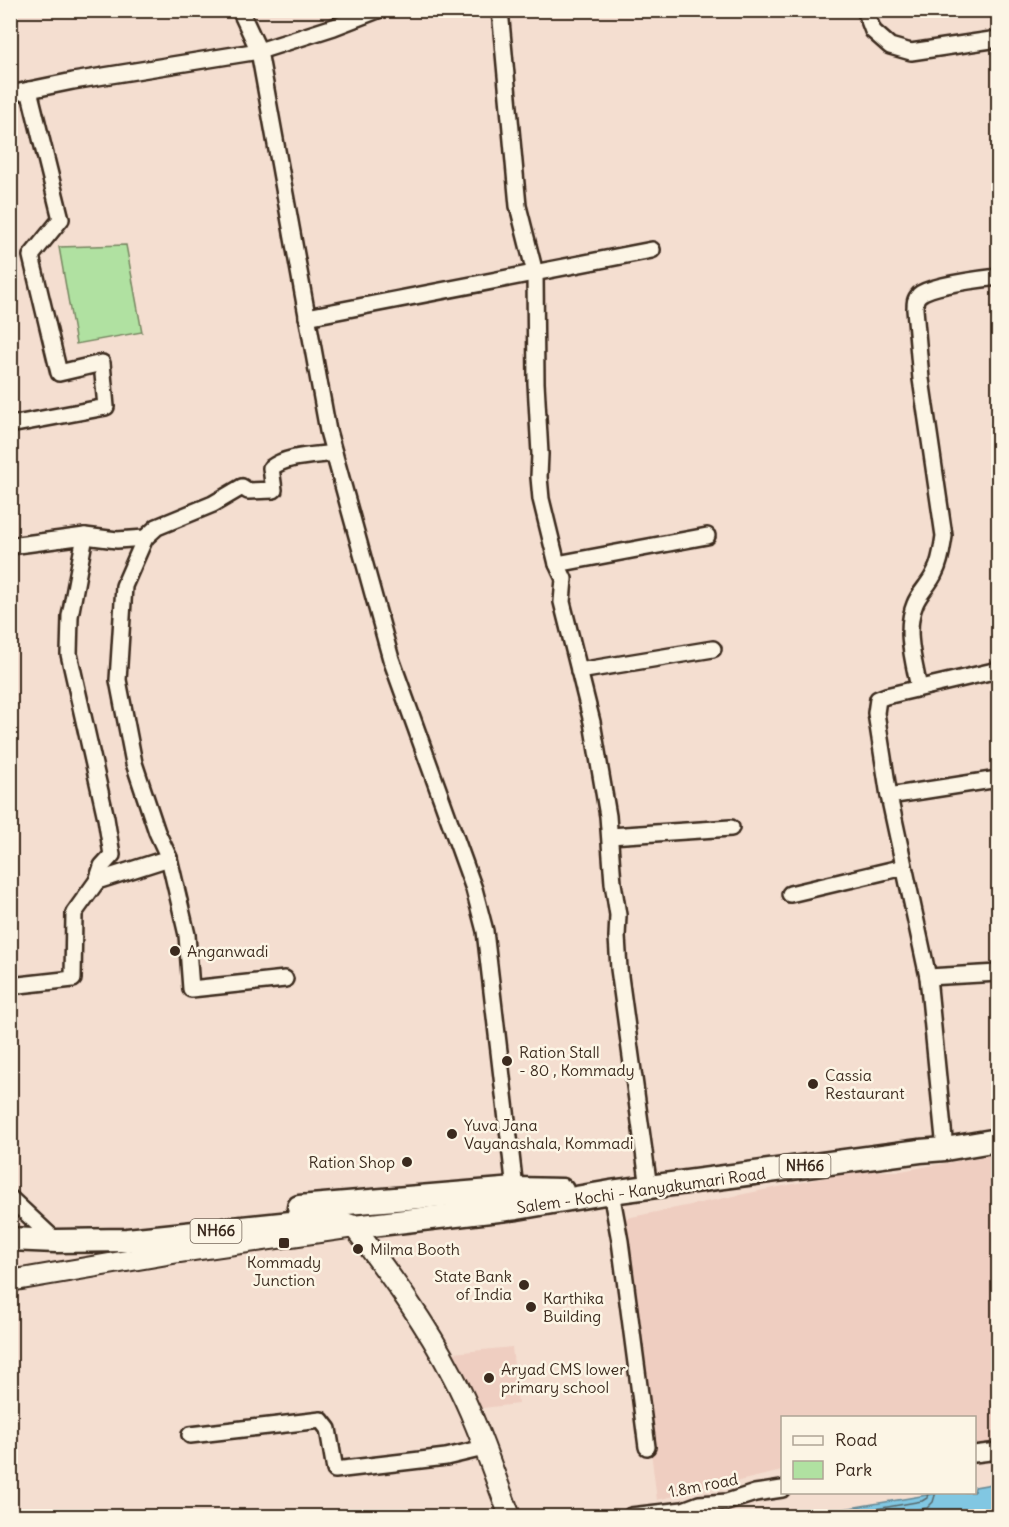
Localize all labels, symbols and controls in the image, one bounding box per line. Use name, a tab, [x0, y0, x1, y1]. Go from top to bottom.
place label: Anganwadi	[187, 941, 268, 961]
marker: Anganwadi	[168, 944, 182, 958]
place label: Ration Stall - 80 , Kommady	[519, 1042, 635, 1080]
marker: Ration Stall - 80 , Kommady	[500, 1054, 514, 1068]
place label: Cassia Restaurant	[825, 1065, 905, 1103]
marker: Cassia Restaurant	[806, 1077, 820, 1091]
place label: Yuva Jana Vayanashala, Kommadi	[464, 1115, 633, 1153]
marker: Yuva Jana Vayanashala, Kommadi	[445, 1127, 459, 1141]
place label: Ration Shop	[308, 1152, 395, 1172]
road number: NH66	[780, 1154, 830, 1178]
marker: Ration Shop	[400, 1155, 414, 1169]
street label: Salem - Kochi - Kanyakumari Road	[515, 1163, 767, 1217]
road number: NH66	[190, 1219, 242, 1243]
marker: Kommady Junction	[277, 1236, 291, 1250]
place label: Milma Booth	[370, 1239, 460, 1259]
marker: Milma Booth	[351, 1242, 365, 1256]
place label: Kommady Junction	[247, 1252, 321, 1290]
place label: State Bank of India	[434, 1266, 512, 1304]
marker: State Bank of India	[517, 1278, 531, 1292]
place label: Karthika Building	[543, 1288, 604, 1326]
marker: Karthika Building	[524, 1300, 538, 1314]
place label: Aryad CMS lower primary school	[501, 1359, 626, 1397]
marker: Aryad CMS lower primary school	[482, 1371, 496, 1385]
legend	[781, 1416, 976, 1494]
text: Road	[835, 1428, 878, 1451]
text: Park	[835, 1458, 872, 1481]
street label: 1.8m road	[666, 1468, 740, 1502]

